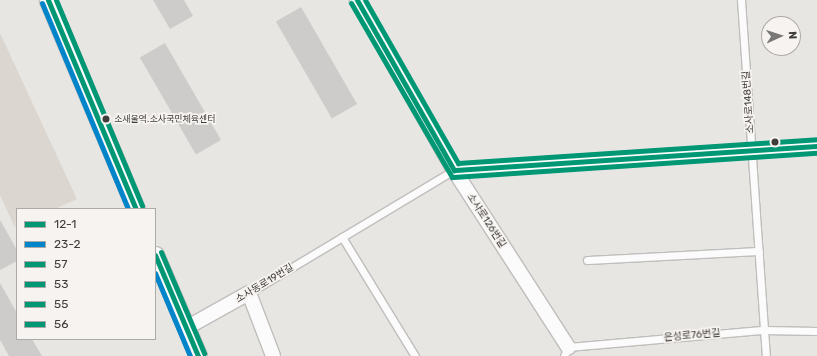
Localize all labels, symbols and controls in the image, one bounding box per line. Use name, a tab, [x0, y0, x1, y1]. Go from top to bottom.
north arrow	[761, 16, 801, 56]
text: N	[786, 31, 799, 40]
street label: 소사로148번길	[741, 70, 757, 134]
marker: 소새울역.소사국민체육센터	[101, 114, 111, 124]
place label: 소새울역.소사국민체육센터	[114, 114, 216, 124]
unlabelled marker	[770, 137, 780, 147]
street label: 소사로126번길	[464, 192, 508, 250]
legend	[16, 208, 156, 340]
text: 12-1	[54, 217, 76, 231]
text: 23-2	[54, 237, 81, 251]
text: 57	[54, 257, 67, 271]
street label: 소사동로19번길	[234, 262, 296, 306]
text: 53	[54, 277, 68, 291]
text: 55	[54, 297, 68, 311]
text: 56	[54, 317, 68, 331]
street label: 은성로76번길	[663, 328, 721, 344]

